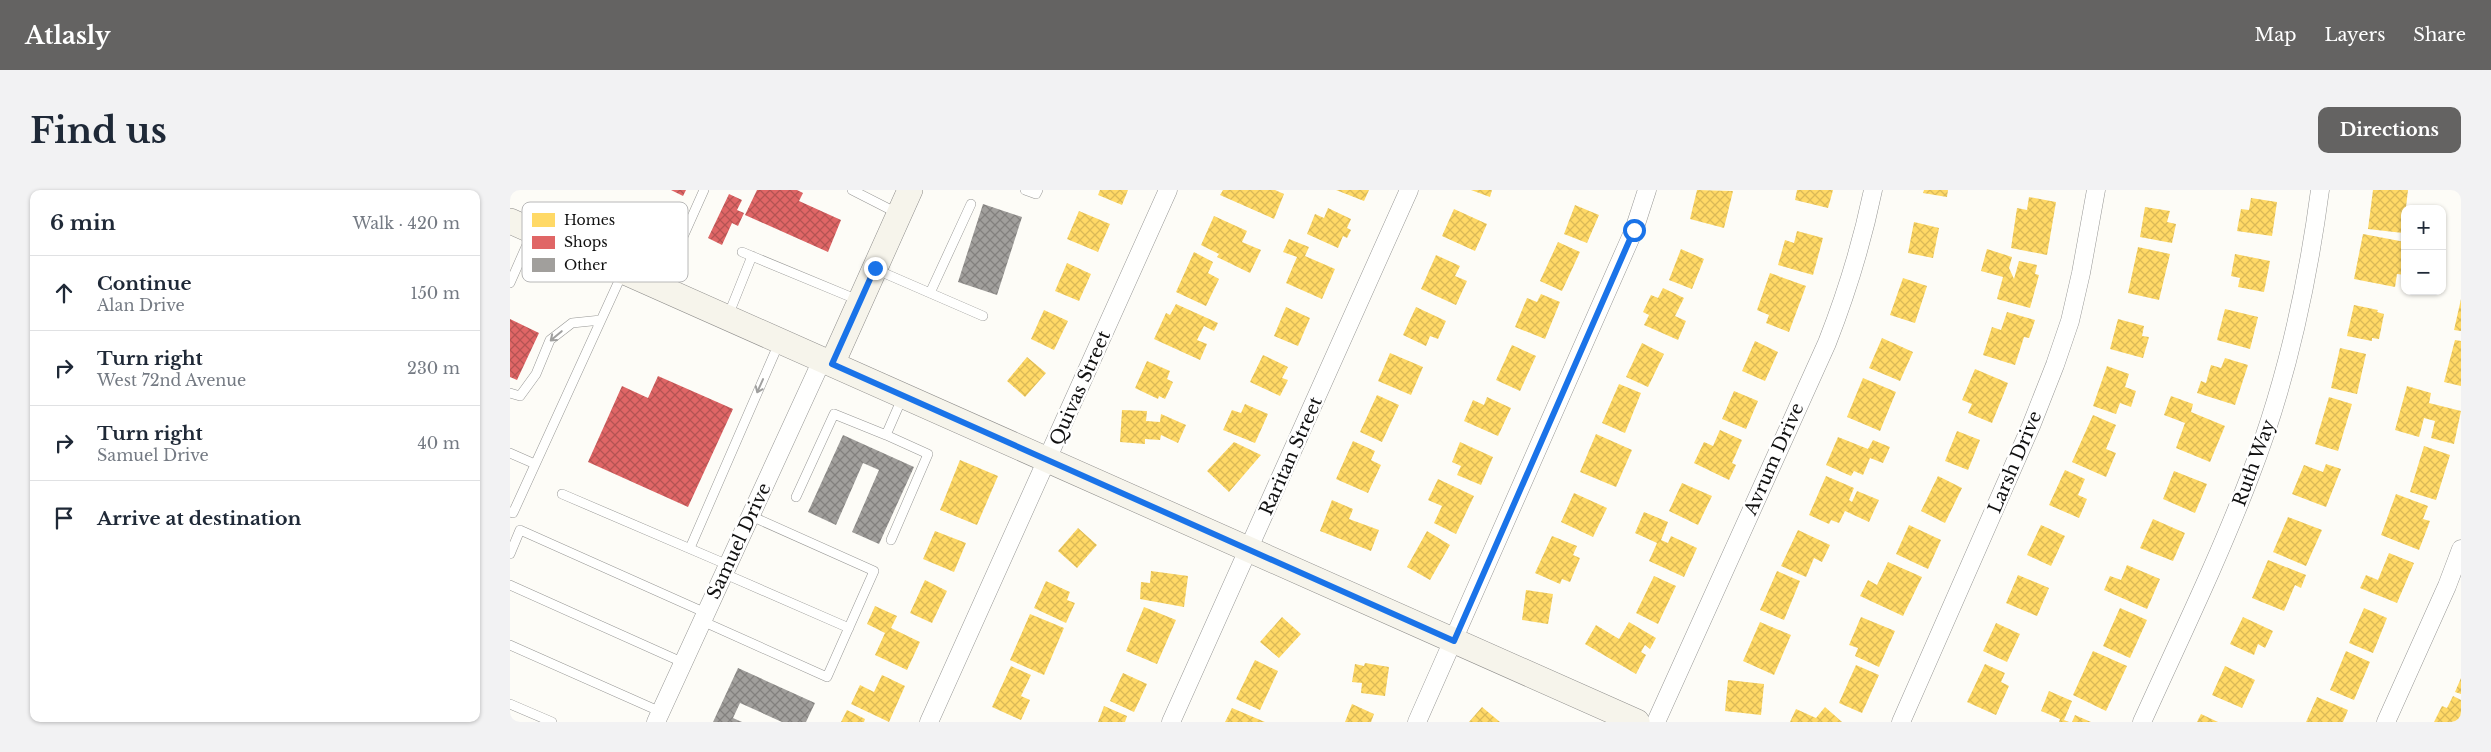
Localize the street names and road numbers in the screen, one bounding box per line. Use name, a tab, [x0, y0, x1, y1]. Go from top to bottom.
street label: Quivas Street	[1045, 327, 1115, 449]
street label: Raritan Street	[1255, 393, 1327, 519]
street label: Avrum Drive	[1739, 400, 1809, 519]
street label: Larsh Drive	[1984, 408, 2046, 516]
street label: Ruth Way	[2228, 416, 2280, 509]
street label: Samuel Drive	[702, 479, 776, 603]

